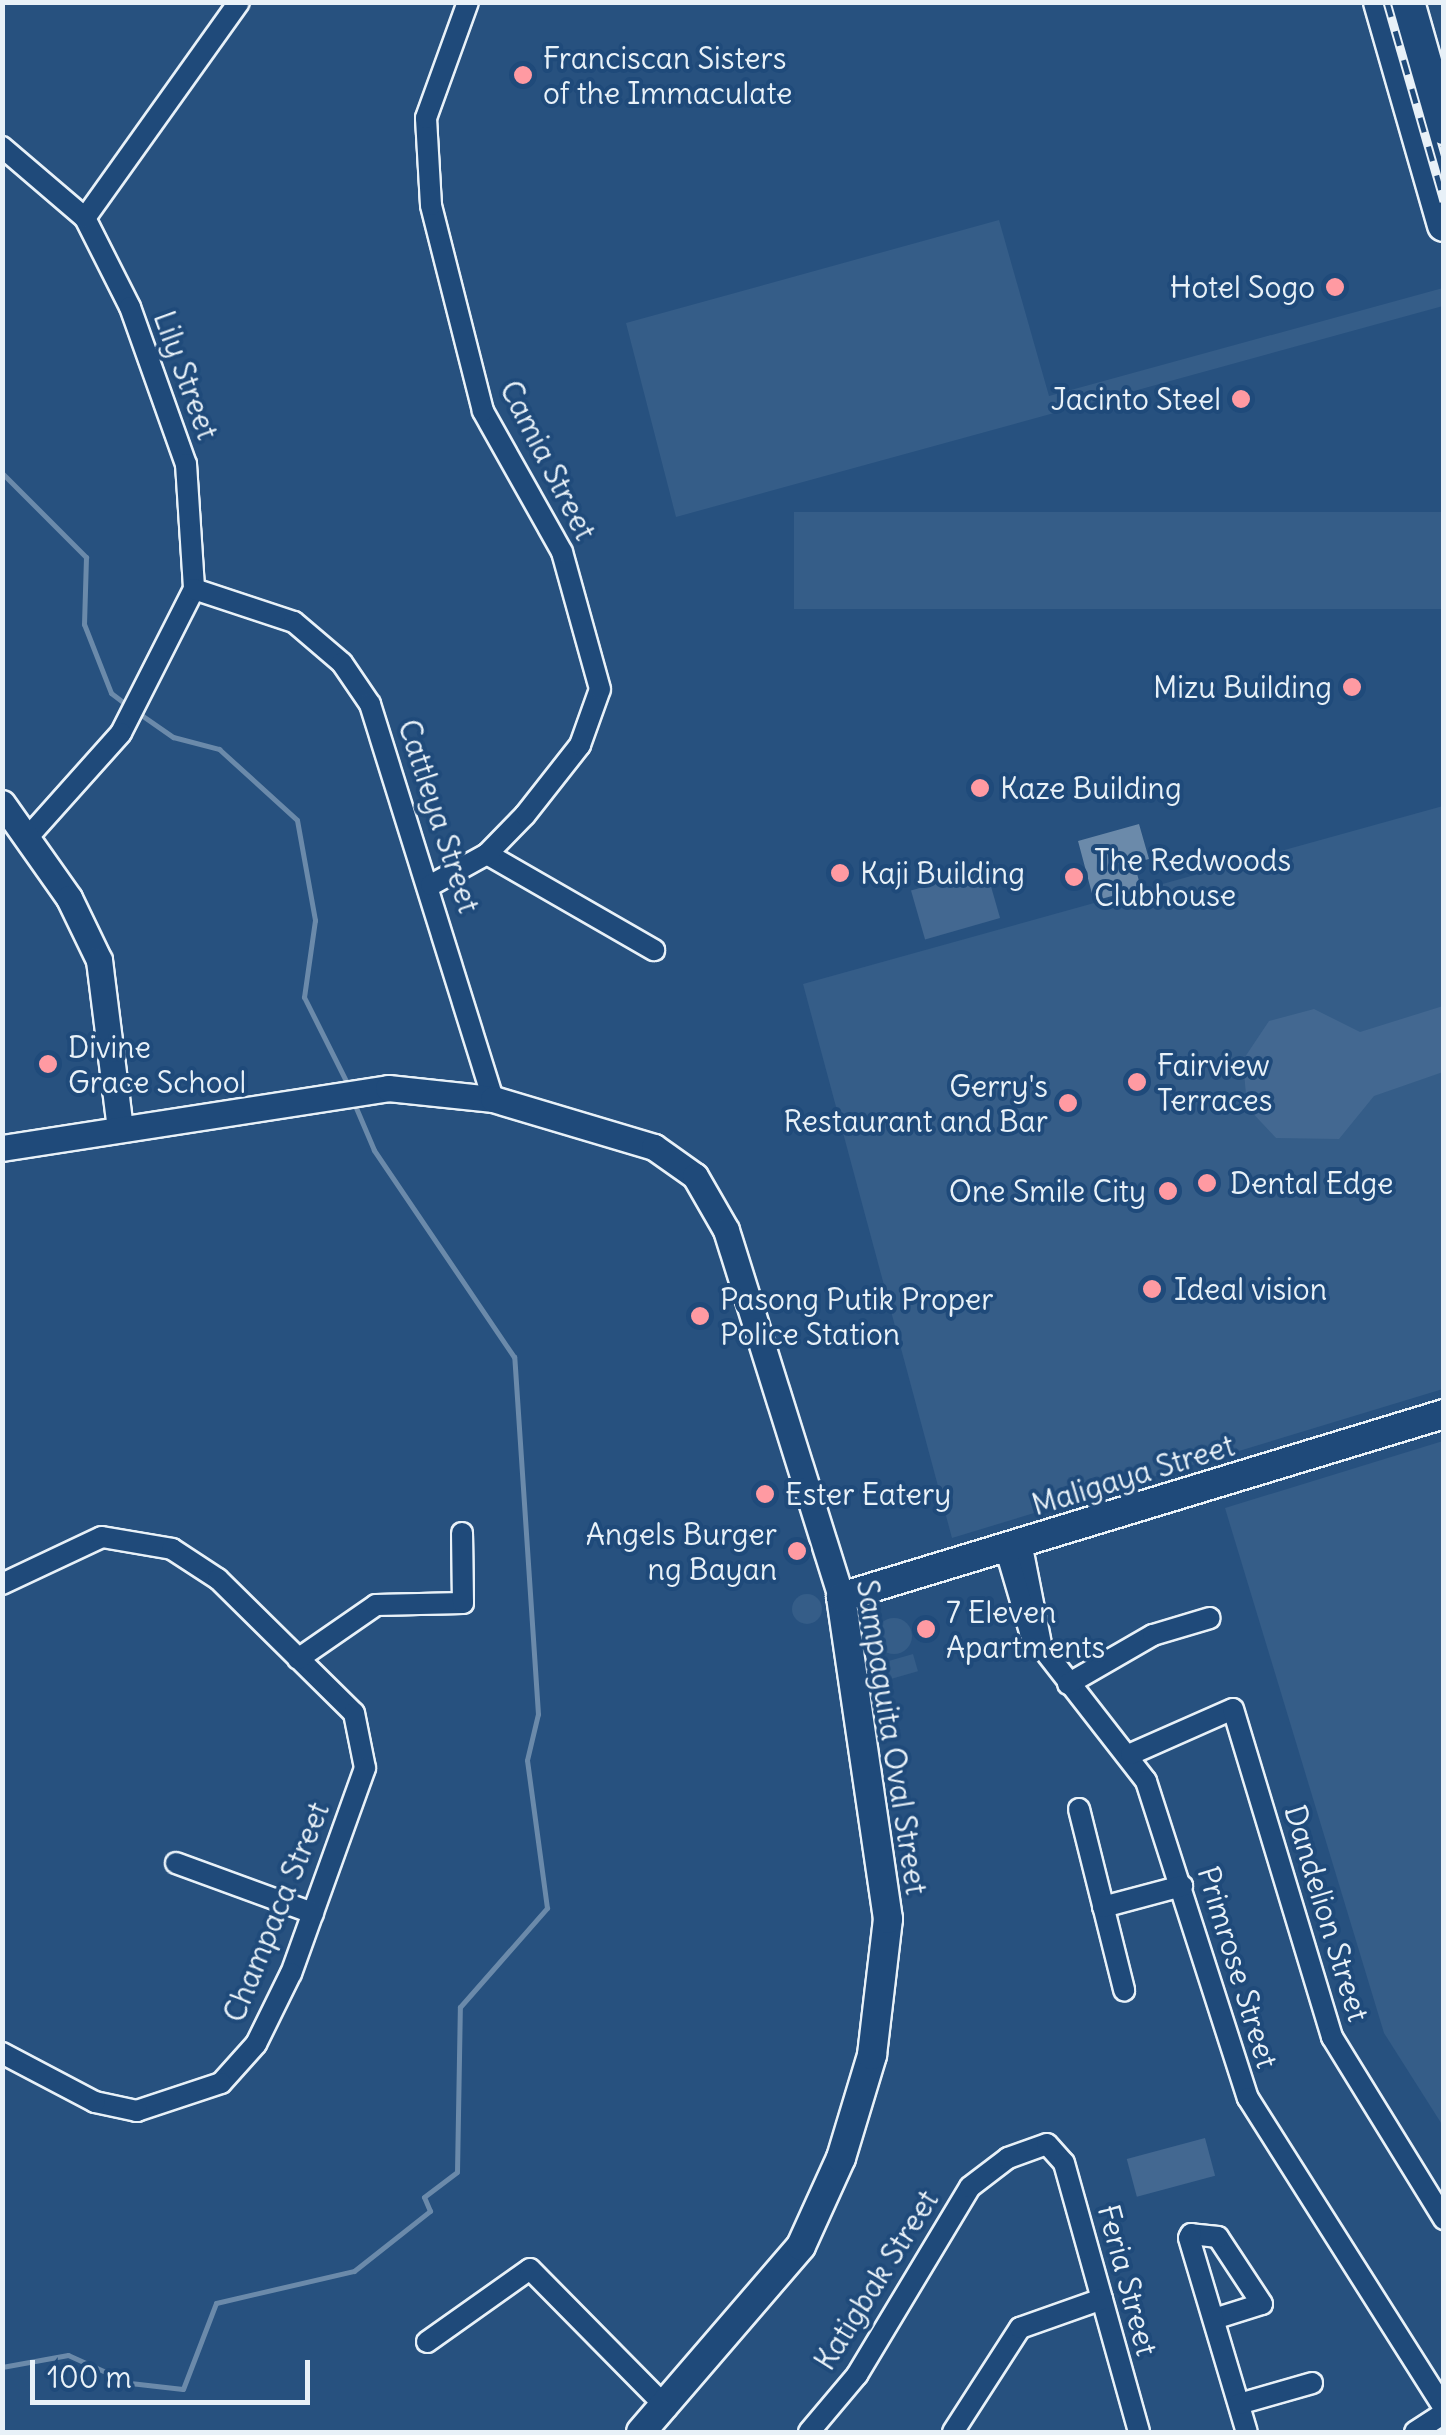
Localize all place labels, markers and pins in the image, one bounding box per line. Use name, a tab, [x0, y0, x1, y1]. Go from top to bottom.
place label: Franciscan Sisters of the Immaculate	[543, 40, 792, 110]
marker: Franciscan Sisters of the Immaculate	[512, 64, 534, 86]
place label: Hotel Sogo	[1170, 269, 1315, 305]
marker: Hotel Sogo	[1324, 276, 1346, 298]
place label: Jacinto Steel	[1051, 381, 1221, 417]
marker: Jacinto Steel	[1230, 388, 1252, 410]
place label: Mizu Building	[1153, 669, 1332, 705]
marker: Mizu Building	[1341, 676, 1363, 698]
place label: Kaze Building	[1000, 770, 1182, 806]
marker: Kaze Building	[969, 777, 991, 799]
place label: The Redwoods Clubhouse	[1094, 842, 1291, 912]
place label: Kaji Building	[860, 855, 1025, 891]
marker: Kaji Building	[829, 862, 851, 884]
marker: The Redwoods Clubhouse	[1063, 866, 1085, 888]
place label: Divine Grace School	[68, 1029, 246, 1100]
place label: Fairview Terraces	[1157, 1047, 1272, 1118]
marker: Divine Grace School	[37, 1053, 59, 1075]
place label: Gerry's Restaurant and Bar	[783, 1068, 1048, 1138]
marker: Fairview Terraces	[1126, 1071, 1148, 1093]
marker: Gerry's Restaurant and Bar	[1057, 1092, 1079, 1114]
place label: Dental Edge	[1230, 1165, 1393, 1201]
marker: Dental Edge	[1194, 1170, 1220, 1196]
place label: One Smile City	[949, 1173, 1146, 1209]
marker: One Smile City	[1155, 1178, 1181, 1204]
place label: Ideal vision	[1174, 1271, 1327, 1307]
marker: Ideal vision	[1139, 1276, 1165, 1302]
place label: Pasong Putik Proper Police Station	[720, 1281, 993, 1352]
marker: Pasong Putik Proper Police Station	[689, 1305, 711, 1327]
place label: Ester Eatery	[785, 1476, 951, 1512]
marker: Ester Eatery	[754, 1483, 776, 1505]
place label: Angels Burger ng Bayan	[586, 1516, 777, 1586]
marker: Angels Burger ng Bayan	[786, 1540, 808, 1562]
place label: 7 Eleven Apartments	[946, 1594, 1105, 1664]
marker: 7 Eleven Apartments	[915, 1618, 937, 1640]

